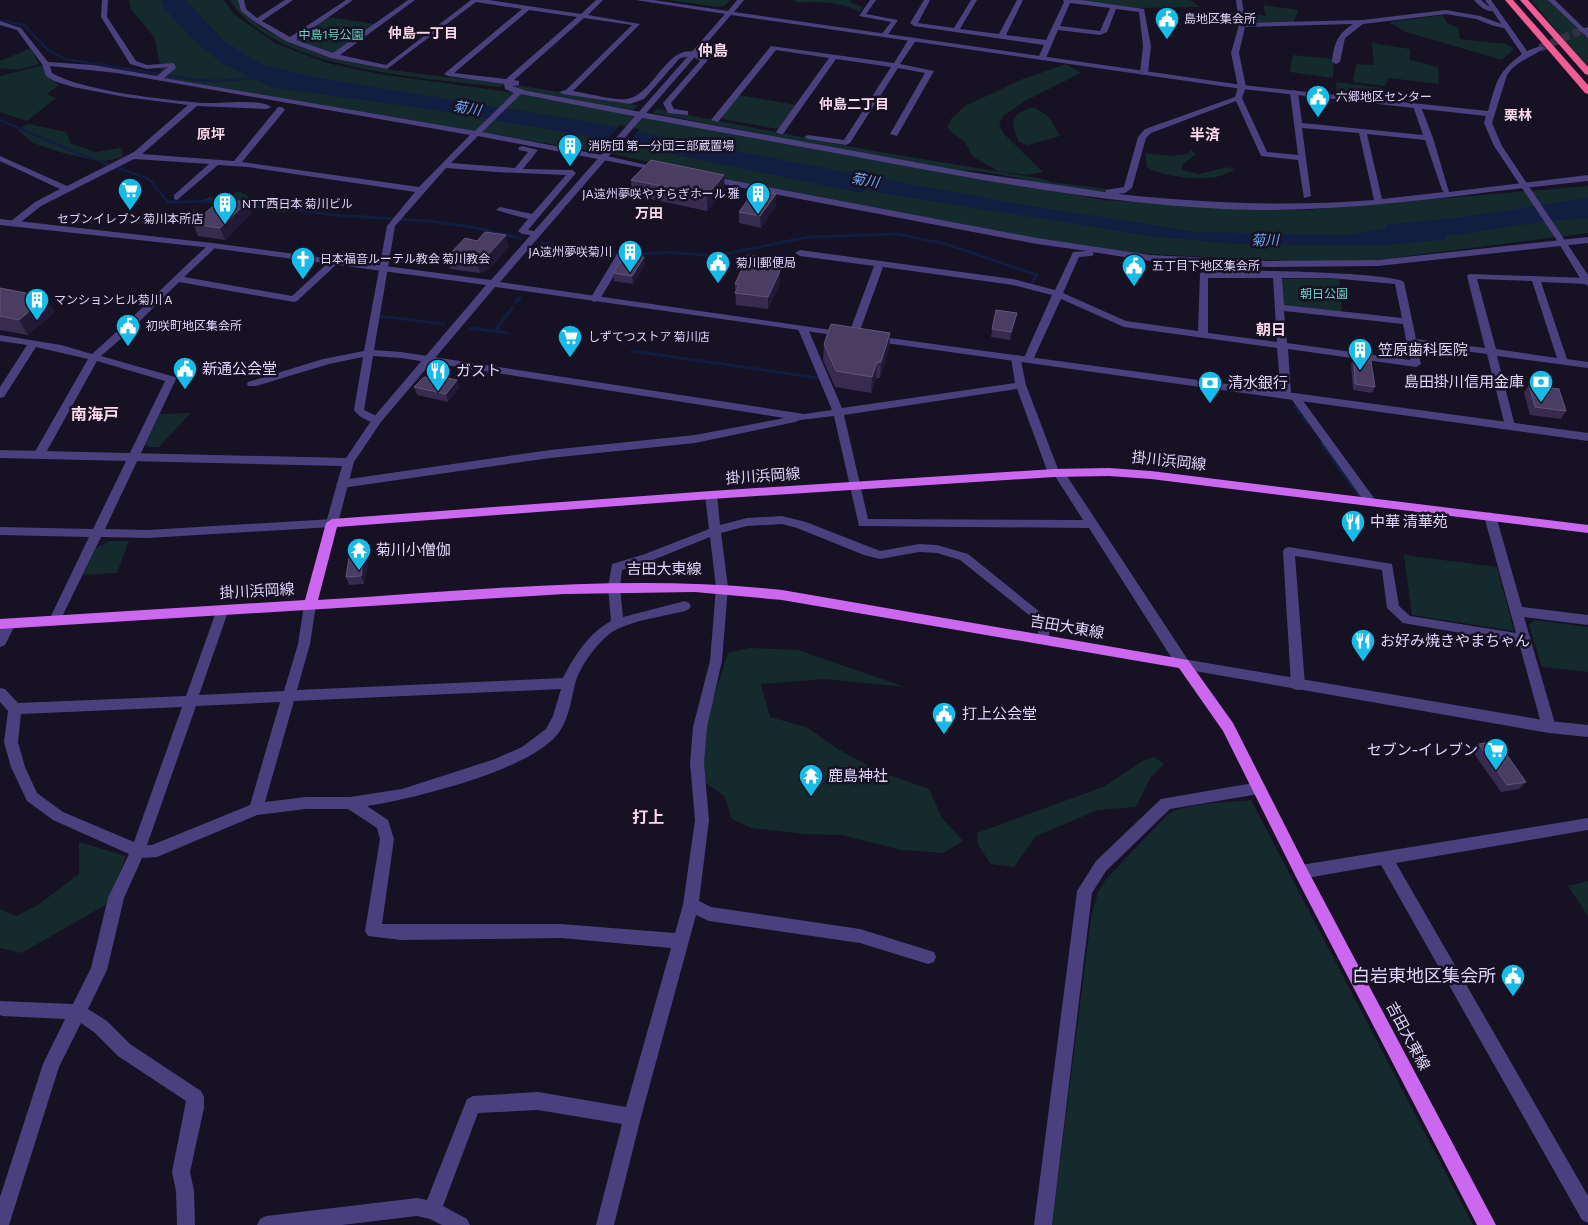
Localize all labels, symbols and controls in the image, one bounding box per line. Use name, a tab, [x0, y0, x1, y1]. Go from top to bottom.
public building icon: 島地区集会所	[1154, 6, 1180, 40]
place label: 島地区集会所	[1184, 11, 1256, 25]
district label: 仲島一丁目	[388, 24, 458, 41]
park label: 中島1号公園	[298, 27, 364, 41]
district label: 仲島	[698, 41, 728, 59]
public building icon: 六郷地区センター	[1305, 84, 1331, 118]
place label: 六郷地区センター	[1336, 89, 1432, 103]
district label: 仲島二丁目	[819, 95, 889, 112]
water label: 菊川	[452, 97, 484, 119]
district label: 栗林	[1504, 106, 1532, 123]
district label: 原坪	[197, 125, 225, 142]
district label: 半済	[1190, 125, 1220, 143]
building icon: 消防団 第一分団三部蔵置場	[557, 133, 583, 167]
place label: 消防団 第一分団三部蔵置場	[588, 138, 734, 152]
water label: 菊川	[850, 169, 882, 191]
supermarket icon: セブンイレブン 菊川本所店	[117, 177, 143, 211]
building icon: JA遠州夢咲やすらぎホール 雅	[745, 181, 771, 215]
place label: JA遠州夢咲やすらぎホール 雅	[582, 186, 740, 201]
building icon: NTT西日本 菊川ビル	[212, 191, 238, 225]
place label: NTT西日本 菊川ビル	[242, 196, 353, 210]
district label: 万田	[635, 204, 663, 221]
place label: セブンイレブン 菊川本所店	[57, 211, 203, 225]
water label: 菊川	[1251, 231, 1281, 248]
building icon: JA遠州夢咲菊川	[617, 239, 643, 273]
place label: JA遠州夢咲菊川	[528, 244, 612, 259]
church icon: 日本福音ルーテル教会 菊川教会	[290, 246, 316, 280]
public building icon: 菊川郵便局	[705, 250, 731, 284]
place label: 日本福音ルーテル教会 菊川教会	[320, 251, 490, 265]
public building icon: 五丁目下地区集会所	[1121, 253, 1147, 287]
place label: 菊川郵便局	[736, 255, 796, 269]
place label: 五丁目下地区集会所	[1152, 258, 1260, 272]
park label: 朝日公園	[1300, 286, 1348, 300]
building icon: マンションヒル菊川 A	[24, 287, 50, 321]
place label: マンションヒル菊川 A	[54, 292, 173, 306]
public building icon: 初咲町地区集会所	[115, 313, 141, 347]
place label: 初咲町地区集会所	[146, 318, 242, 332]
district label: 朝日	[1256, 320, 1286, 338]
supermarket icon: しずてつストア 菊川店	[557, 324, 583, 358]
place label: しずてつストア 菊川店	[588, 329, 710, 343]
building icon: 笠原歯科医院	[1347, 337, 1373, 371]
place label: 笠原歯科医院	[1378, 340, 1468, 358]
public building icon: 新通公会堂	[172, 356, 198, 390]
restaurant icon: ガスト	[425, 358, 451, 392]
place label: 新通公会堂	[202, 359, 277, 377]
place label: ガスト	[456, 361, 501, 379]
bank icon: 島田掛川信用金庫	[1528, 369, 1554, 403]
bank icon: 清水銀行	[1197, 370, 1223, 404]
place label: 島田掛川信用金庫	[1404, 372, 1524, 390]
place label: 清水銀行	[1228, 373, 1288, 391]
district label: 南海戸	[71, 404, 119, 423]
street label: 掛川浜岡線	[1131, 447, 1207, 473]
street label: 掛川浜岡線	[725, 463, 801, 487]
restaurant icon: 中華 清華苑	[1340, 509, 1366, 543]
place label: 中華 清華苑	[1370, 512, 1448, 530]
temple icon: 菊川小僧伽	[346, 537, 372, 571]
place label: 菊川小僧伽	[376, 540, 451, 558]
street label: 吉田大東線	[626, 559, 702, 577]
street label: 掛川浜岡線	[219, 579, 295, 601]
street label: 吉田大東線	[1029, 611, 1106, 641]
restaurant icon: お好み焼きやまちゃん	[1350, 628, 1376, 662]
place label: お好み焼きやまちゃん	[1380, 631, 1530, 649]
public building icon: 打上公会堂	[931, 701, 957, 735]
place label: 打上公会堂	[962, 704, 1037, 722]
supermarket icon: セブン-イレブン	[1483, 737, 1509, 771]
place label: セブン-イレブン	[1367, 740, 1478, 758]
temple icon: 鹿島神社	[798, 763, 824, 797]
place label: 鹿島神社	[828, 766, 888, 784]
district label: 打上	[632, 807, 664, 826]
public building icon: 白岩東地区集会所	[1500, 963, 1526, 997]
place label: 白岩東地区集会所	[1352, 964, 1496, 986]
street label: 吉田大東線	[1383, 998, 1434, 1073]

